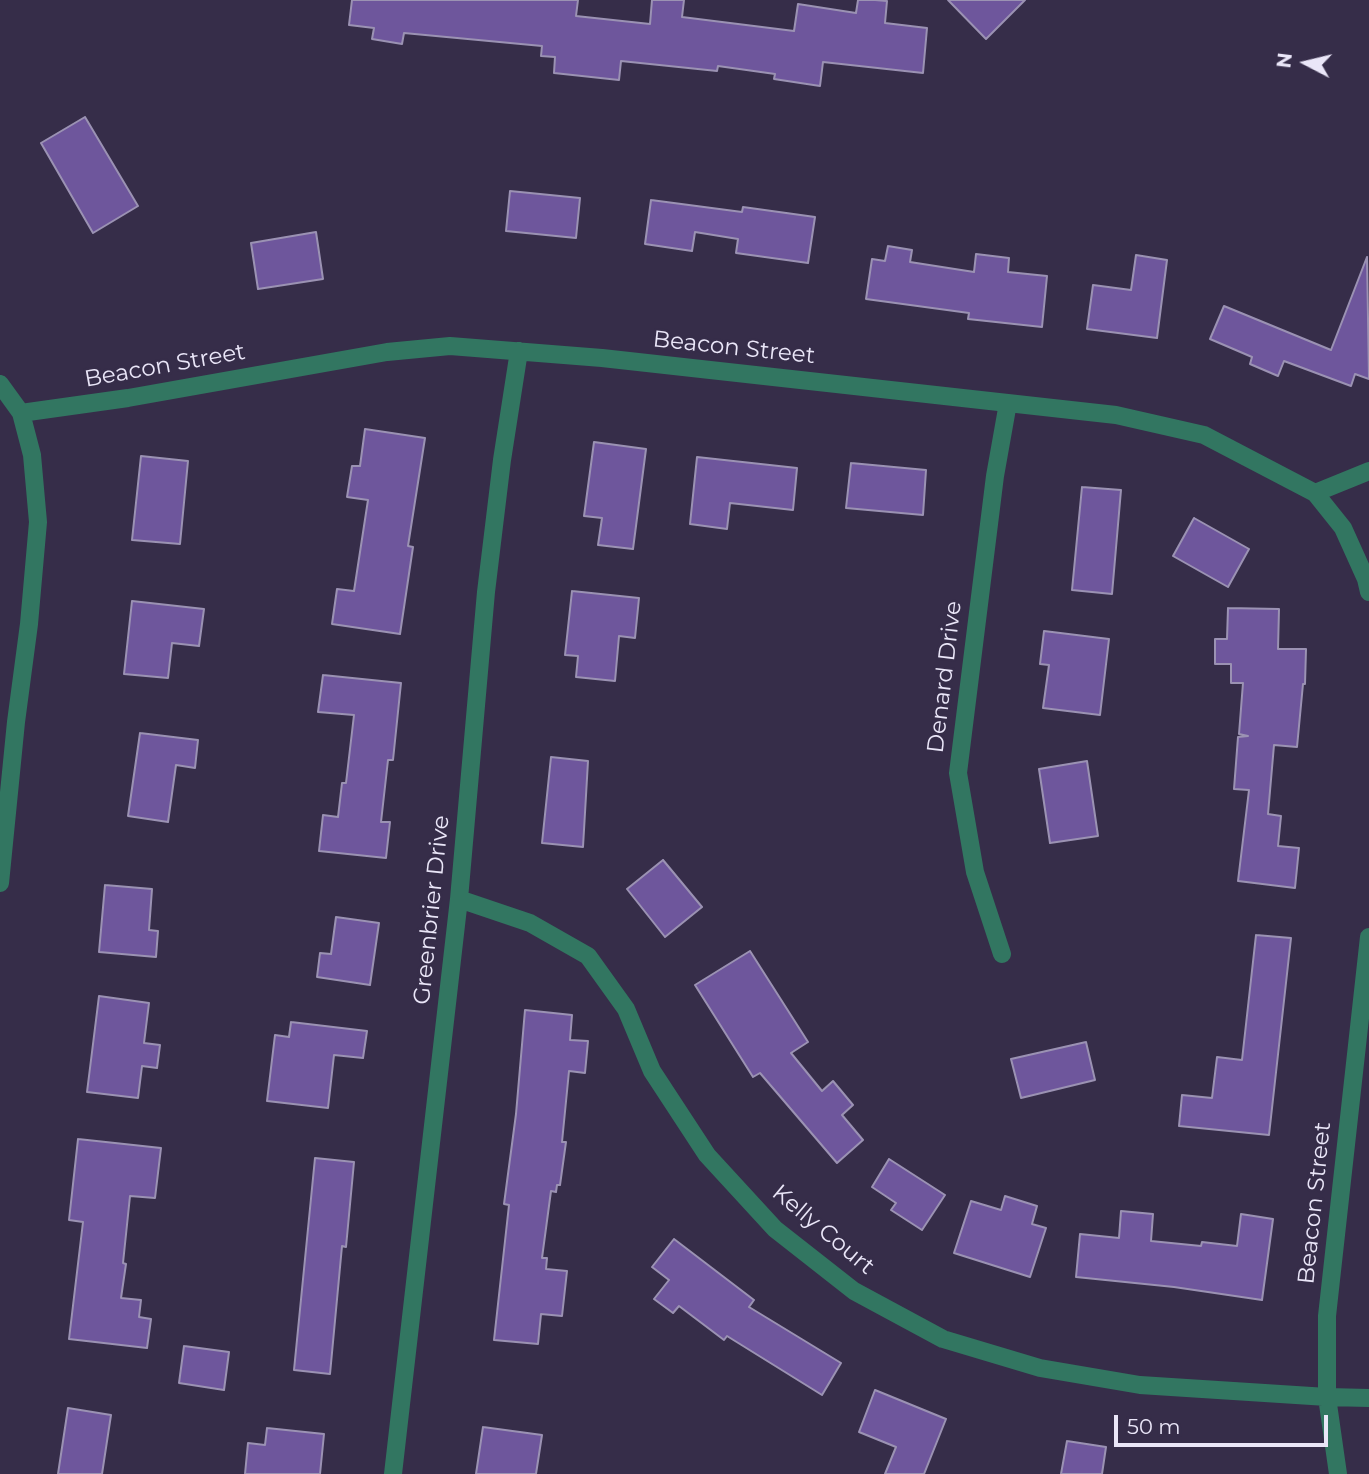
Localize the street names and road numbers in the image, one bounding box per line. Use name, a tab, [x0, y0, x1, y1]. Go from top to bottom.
street label: Beacon Street	[652, 326, 816, 370]
street label: Beacon Street	[82, 338, 248, 394]
street label: Denard Drive	[922, 599, 968, 755]
street label: Greenbrier Drive	[408, 814, 456, 1006]
street label: Beacon Street	[1293, 1121, 1337, 1285]
street label: Kelly Court	[766, 1179, 880, 1281]

